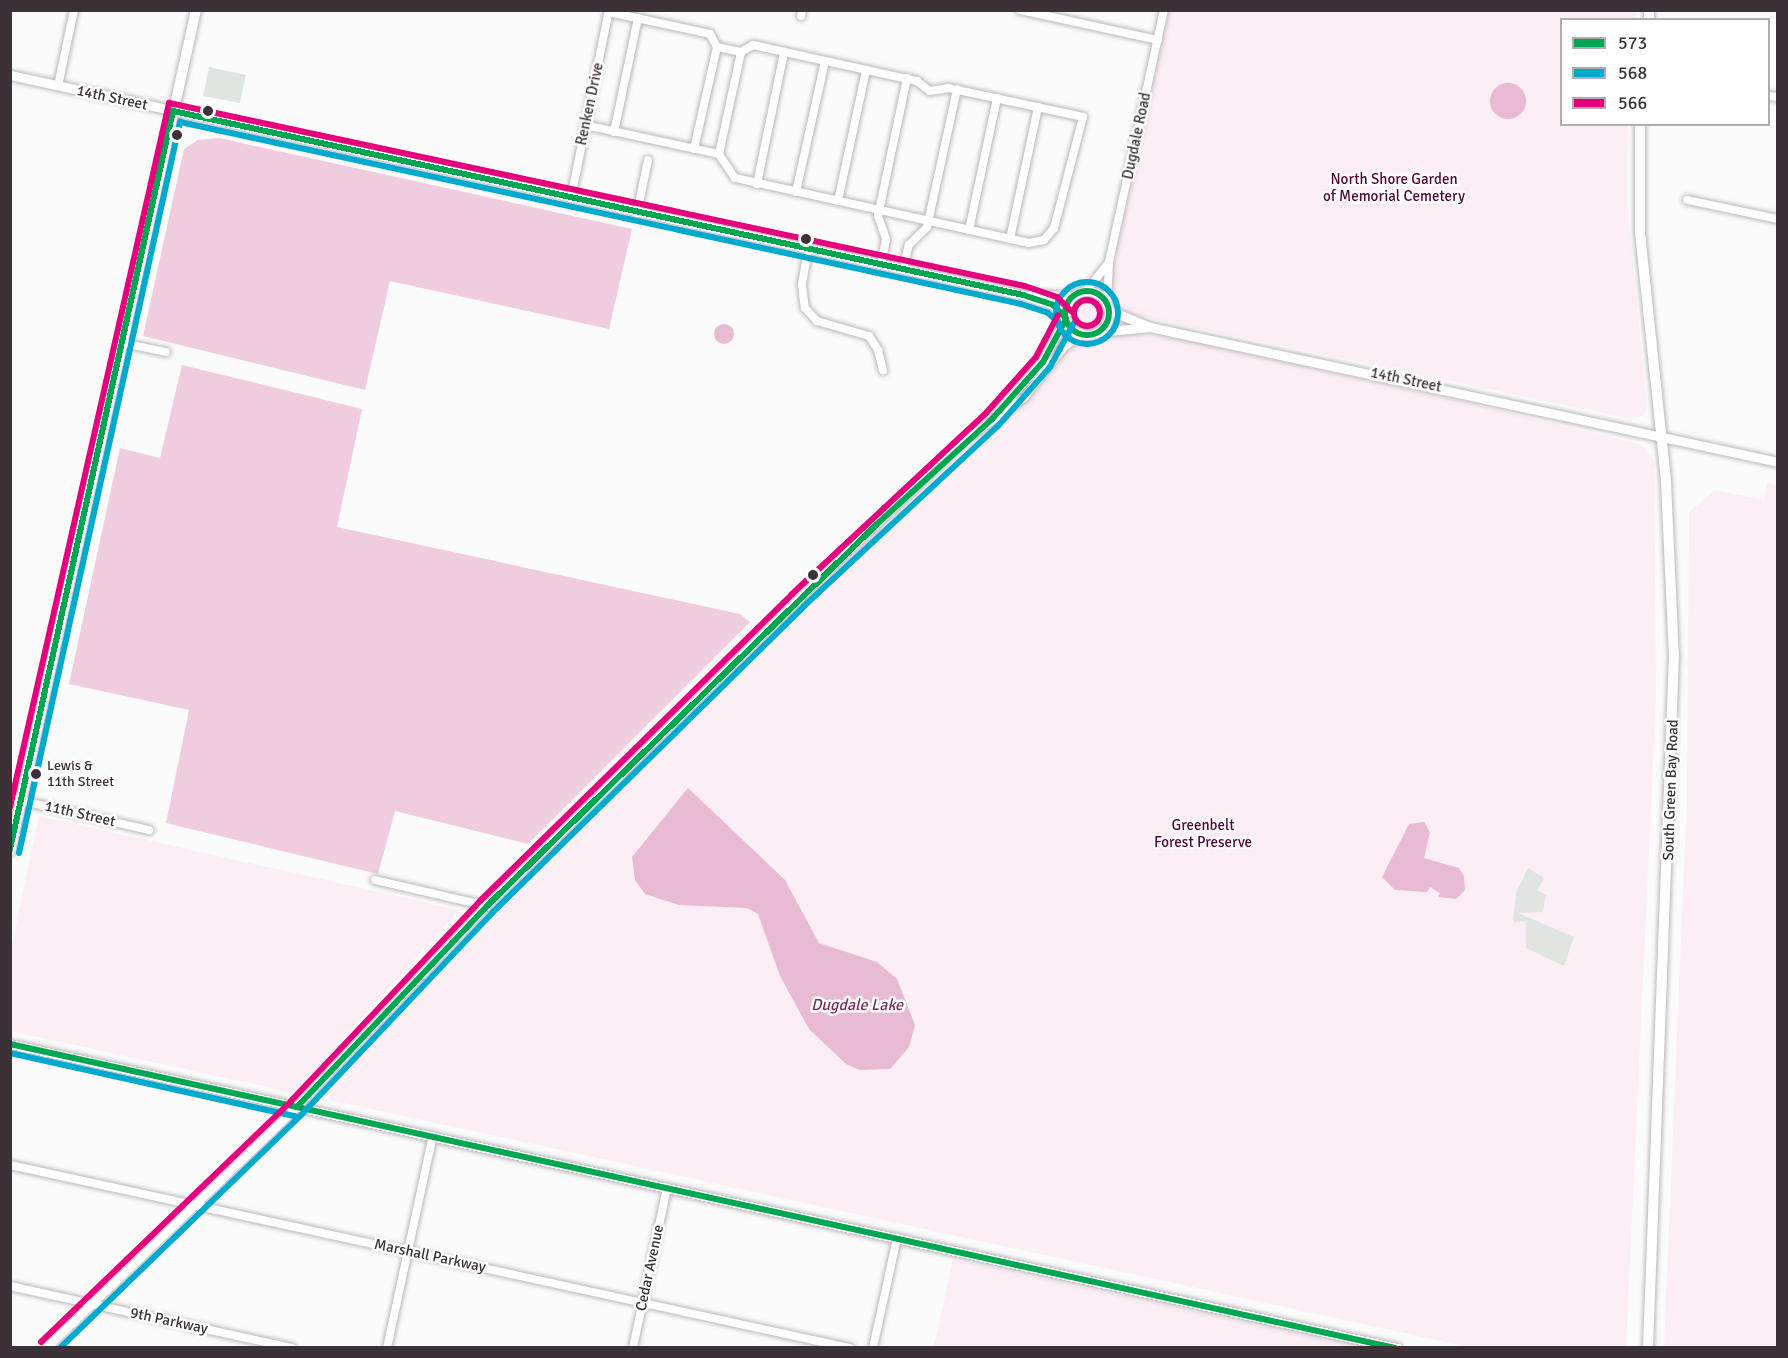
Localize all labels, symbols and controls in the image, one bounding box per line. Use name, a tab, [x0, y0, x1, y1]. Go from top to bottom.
legend	[1560, 18, 1770, 126]
text: 573	[1618, 32, 1647, 54]
street label: Renken Drive	[572, 61, 608, 147]
text: 568	[1618, 62, 1647, 84]
street label: 14th Street	[75, 82, 149, 114]
street label: Dugdale Road	[1119, 91, 1155, 181]
text: 566	[1618, 92, 1647, 114]
unlabelled marker	[202, 105, 214, 117]
unlabelled marker	[171, 129, 183, 141]
park label: North Shore Garden of Memorial Cemetery	[1323, 170, 1465, 205]
unlabelled marker	[800, 233, 812, 245]
street label: 14th Street	[1369, 364, 1443, 396]
unlabelled marker	[807, 569, 819, 581]
street label: South Green Bay Road	[1660, 719, 1682, 861]
place label: Lewis & 11th Street	[47, 758, 114, 790]
marker: Lewis & 11th Street	[30, 768, 42, 780]
street label: 11th Street	[43, 797, 117, 831]
park label: Greenbelt Forest Preserve	[1154, 816, 1252, 851]
water label: Dugdale Lake	[811, 995, 903, 1015]
street label: Cedar Avenue	[632, 1223, 668, 1313]
street label: Marshall Parkway	[373, 1235, 487, 1277]
street label: 9th Parkway	[129, 1304, 209, 1338]

